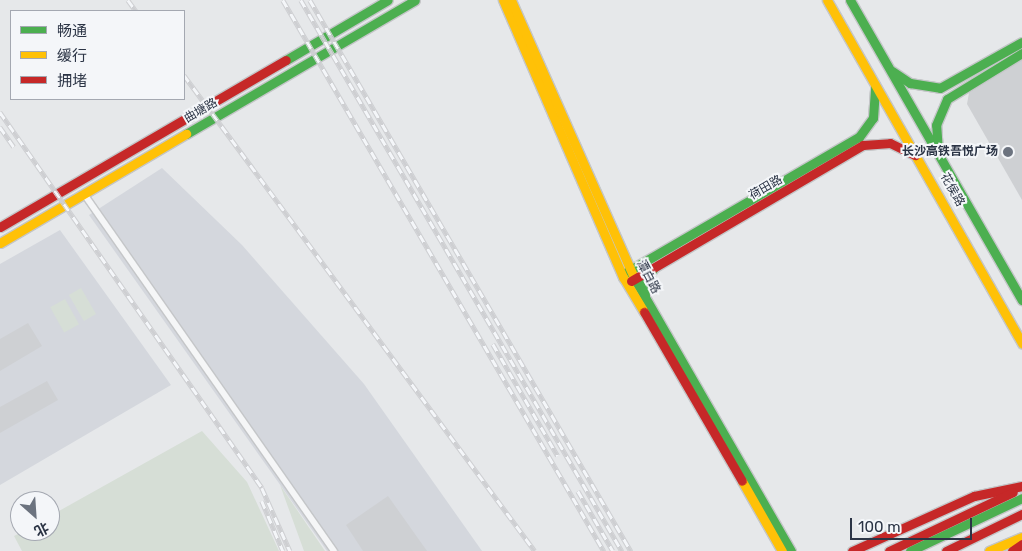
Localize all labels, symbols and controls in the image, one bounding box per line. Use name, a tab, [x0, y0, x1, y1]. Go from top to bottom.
legend	[10, 10, 185, 100]
text: 畅通	[57, 22, 87, 40]
text: 缓行	[57, 47, 87, 65]
text: 拥堵	[57, 72, 87, 90]
street label: 曲塘路	[182, 96, 220, 126]
place label: 长沙高铁吾悦广场	[902, 145, 998, 159]
marker: 长沙高铁吾悦广场	[1002, 146, 1014, 158]
street label: 花侯路	[937, 171, 967, 209]
street label: 荷田路	[747, 173, 785, 203]
street label: 潭白路	[633, 258, 663, 296]
north arrow	[10, 491, 60, 541]
scale bar	[852, 508, 974, 540]
text: 北	[31, 518, 51, 540]
text: 100 m	[858, 518, 900, 536]

